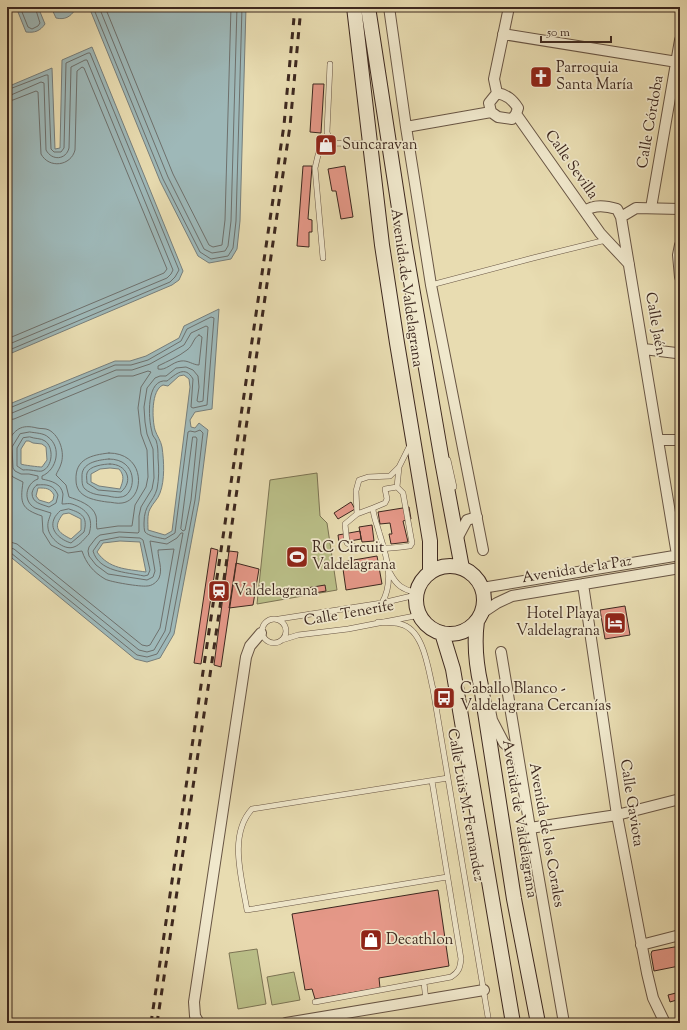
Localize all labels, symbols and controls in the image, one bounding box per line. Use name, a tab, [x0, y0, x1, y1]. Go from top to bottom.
scale bar	[541, 18, 611, 44]
text: 50 m	[546, 24, 570, 42]
place label: Parroquia Santa María	[556, 58, 633, 96]
church icon: Parroquia Santa María	[528, 64, 554, 90]
street label: Calle Córdoba	[632, 74, 670, 170]
street label: Calle Sevilla	[539, 126, 603, 204]
shop icon: Suncaravan	[313, 132, 339, 158]
place label: Suncaravan	[342, 135, 418, 156]
street label: Avenida de Valdelagrana	[384, 207, 428, 369]
street label: Calle Jaén	[639, 291, 671, 358]
place label: RC Circuit Valdelagrana	[312, 538, 396, 576]
sports icon: RC Circuit Valdelagrana	[284, 544, 310, 570]
street label: Avenida de la Paz	[521, 551, 634, 589]
station icon: Valdelagrana	[206, 578, 232, 604]
place label: Valdelagrana	[234, 581, 318, 602]
street label: Calle Tenerife	[302, 596, 396, 632]
place label: Hotel Playa Valdelagrana	[516, 604, 600, 642]
hotel icon: Hotel Playa Valdelagrana	[602, 610, 628, 636]
place label: Caballo Blanco - Valdelagrana Cercanías	[460, 679, 611, 717]
bus stop icon: Caballo Blanco - Valdelagrana Cercanías	[431, 685, 457, 711]
street label: Calle Luis M. Fernandez	[441, 727, 489, 884]
street label: Avenida de Valdelagrana	[496, 738, 542, 900]
street label: Calle Gaviota	[614, 758, 648, 848]
street label: Avenida de los Corales	[523, 761, 569, 909]
shop icon: Decathlon	[358, 927, 384, 953]
place label: Decathlon	[386, 930, 454, 951]

